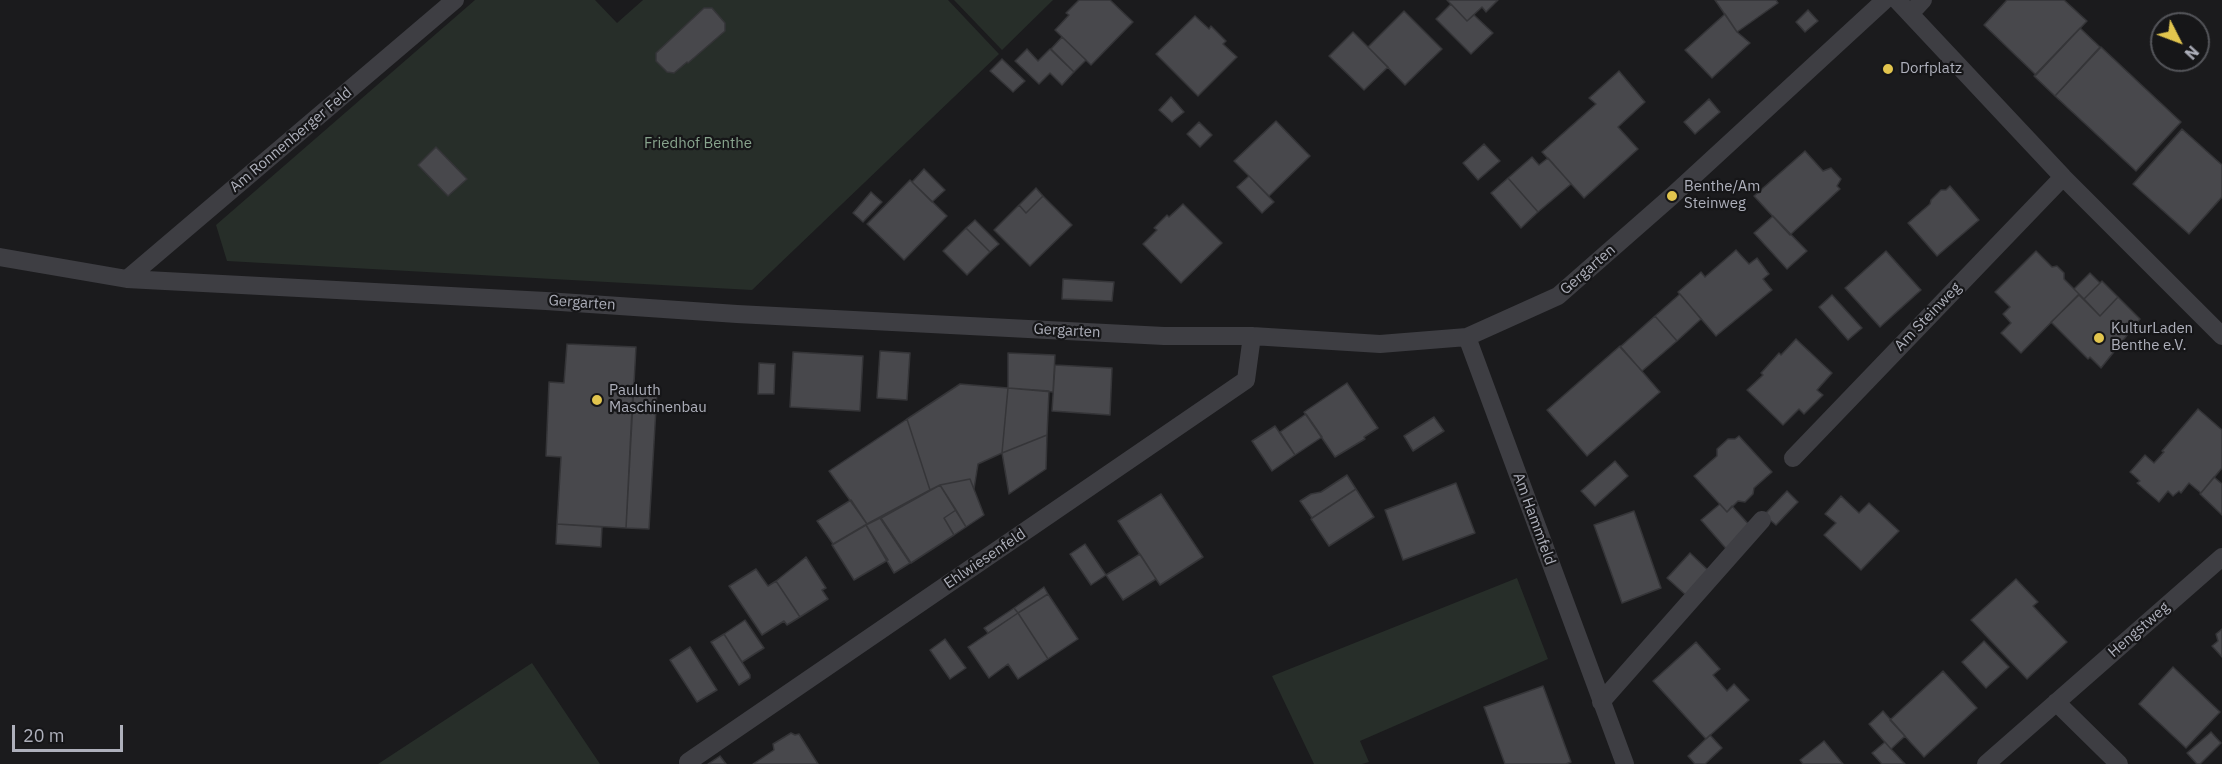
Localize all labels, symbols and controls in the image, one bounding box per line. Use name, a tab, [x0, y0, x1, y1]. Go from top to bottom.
north arrow	[2150, 12, 2210, 72]
text: N	[2181, 42, 2203, 64]
place label: Dorfplatz	[1900, 60, 1962, 78]
marker: Dorfplatz	[1881, 62, 1895, 76]
street label: Am Ronnenberger Feld	[226, 84, 356, 196]
park label: Friedhof Benthe	[644, 135, 752, 153]
place label: Benthe/Am Steinweg	[1684, 178, 1760, 213]
marker: Benthe/Am Steinweg	[1665, 189, 1679, 203]
street label: Gergarten	[1557, 241, 1619, 299]
street label: Am Steinweg	[1891, 279, 1965, 355]
street label: Gergarten	[548, 292, 616, 314]
street label: Gergarten	[1033, 320, 1101, 342]
place label: KulturLaden Benthe e.V.	[2111, 320, 2193, 355]
marker: KulturLaden Benthe e.V.	[2092, 331, 2106, 345]
place label: Pauluth Maschinenbau	[609, 382, 707, 417]
marker: Pauluth Maschinenbau	[590, 393, 604, 407]
street label: Am Hammfeld	[1509, 470, 1559, 568]
street label: Ehlwiesenfeld	[941, 525, 1029, 593]
street label: Hengstweg	[2105, 598, 2173, 662]
scale bar	[15, 713, 126, 751]
text: 20 m	[23, 724, 65, 747]

